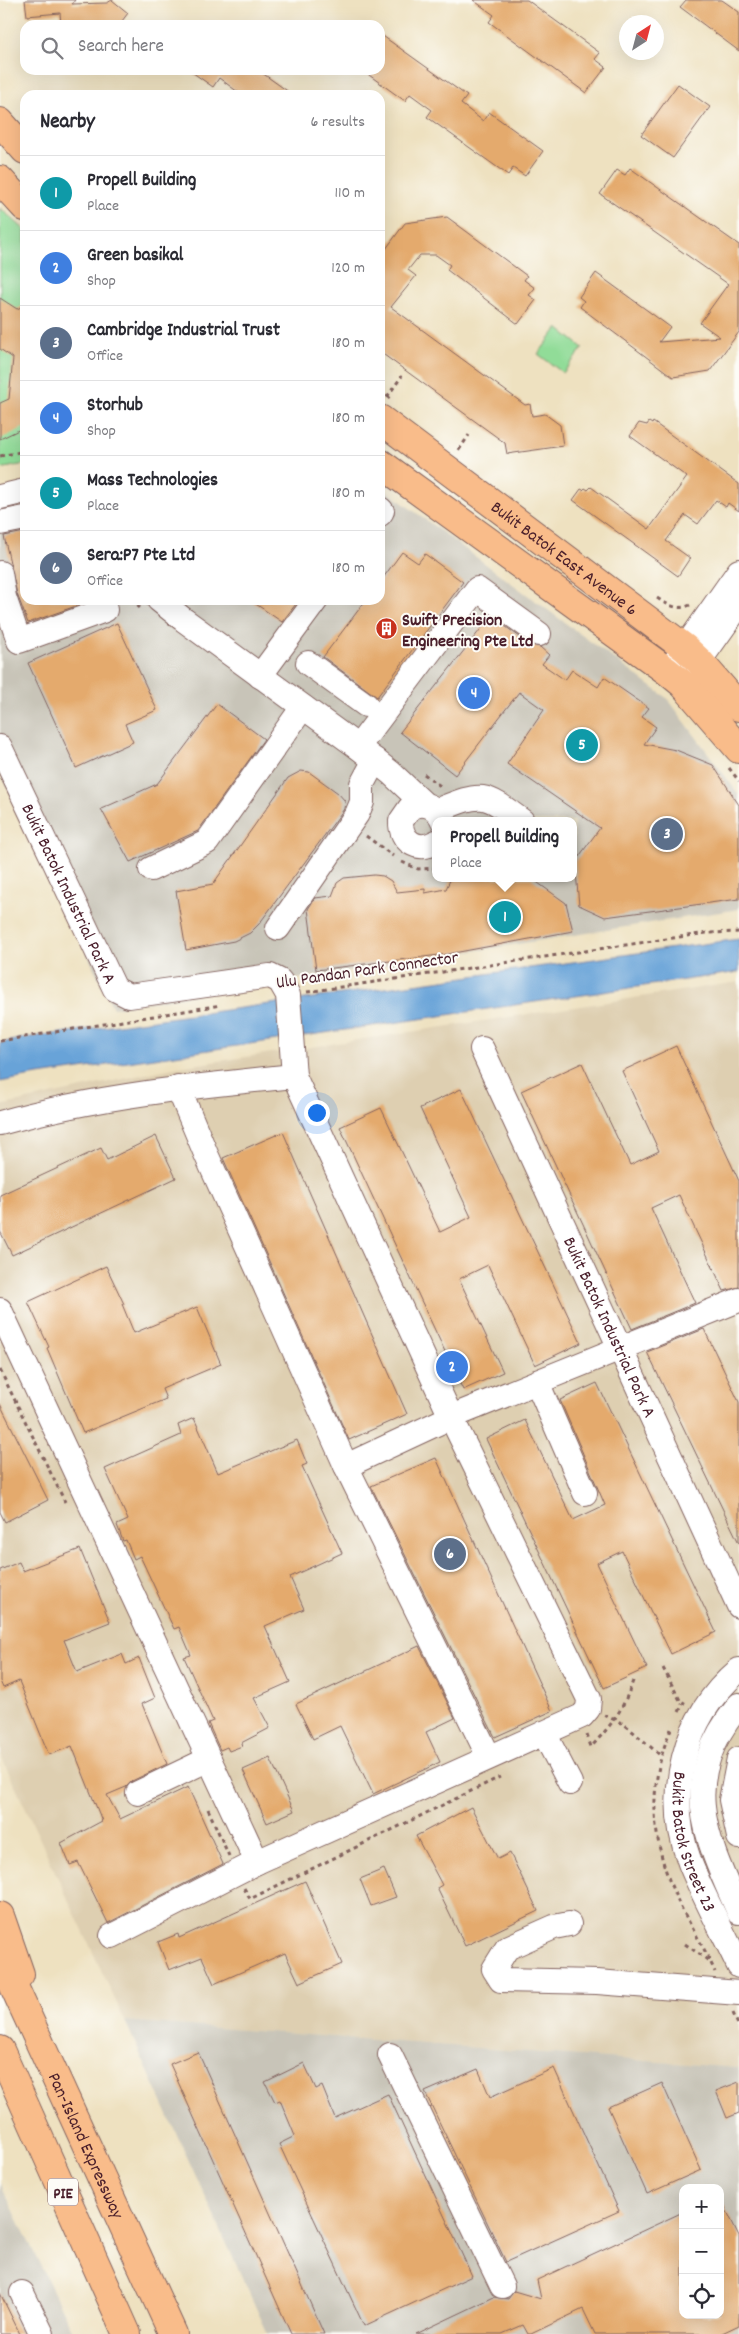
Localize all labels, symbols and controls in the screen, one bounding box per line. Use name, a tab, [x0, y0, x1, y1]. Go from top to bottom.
north arrow	[619, 15, 664, 60]
search box	[20, 20, 385, 75]
icon: search	[38, 34, 66, 62]
text: Search here	[78, 34, 164, 61]
text: Nearby	[40, 108, 95, 138]
text: 6 results	[310, 111, 365, 134]
text: Propell Building	[87, 168, 196, 195]
text: 1	[54, 182, 58, 205]
text: 110 m	[335, 182, 365, 205]
text: Place	[87, 195, 119, 218]
text: Green basikal	[87, 243, 183, 270]
text: 2	[53, 257, 60, 280]
text: 120 m	[331, 257, 365, 280]
text: Shop	[87, 270, 116, 293]
text: Cambridge Industrial Trust	[87, 318, 280, 345]
text: 3	[52, 332, 60, 355]
text: 180 m	[332, 332, 365, 355]
text: Office	[87, 345, 123, 368]
text: Storhub	[87, 393, 143, 420]
text: 4	[53, 407, 59, 430]
text: 180 m	[332, 407, 365, 430]
text: Shop	[87, 420, 116, 443]
text: Mass Technologies	[87, 468, 218, 495]
text: 5	[52, 482, 60, 505]
text: 180 m	[332, 482, 365, 505]
text: Place	[87, 495, 119, 518]
street label: Bukit Batok East Avenue 6	[484, 496, 642, 623]
text: Sera:P7 Pte Ltd	[87, 543, 195, 570]
text: 6	[52, 557, 60, 580]
text: 180 m	[332, 557, 365, 580]
text: Office	[87, 570, 123, 593]
place label: Swift Precision Engineering Pte Ltd	[402, 609, 533, 655]
building icon: Swift Precision Engineering Pte Ltd	[374, 617, 398, 641]
pin: 4	[458, 674, 490, 712]
pin: 5	[566, 726, 598, 764]
street label: Bukit Batok Industrial Park A	[14, 800, 121, 989]
pin: 3	[651, 815, 683, 853]
popup	[432, 817, 577, 882]
text: Propell Building	[450, 825, 559, 852]
text: Place	[450, 852, 482, 875]
pin: 1	[489, 898, 521, 936]
street label: Ulu Pandan Park Connector	[275, 946, 460, 997]
your location	[304, 1100, 330, 1126]
street label: Bukit Batok Industrial Park A	[555, 1233, 661, 1423]
pin: 2	[436, 1348, 468, 1386]
pin: 6	[434, 1535, 466, 1573]
street label: Bukit Batok Street 23	[664, 1770, 720, 1917]
street label: Pan-Island Expressway	[40, 2069, 129, 2224]
road number: PIE	[48, 2178, 78, 2206]
map controls	[679, 2184, 724, 2319]
button: +	[679, 2184, 724, 2229]
button: −	[679, 2229, 724, 2274]
button: locate	[679, 2274, 724, 2319]

